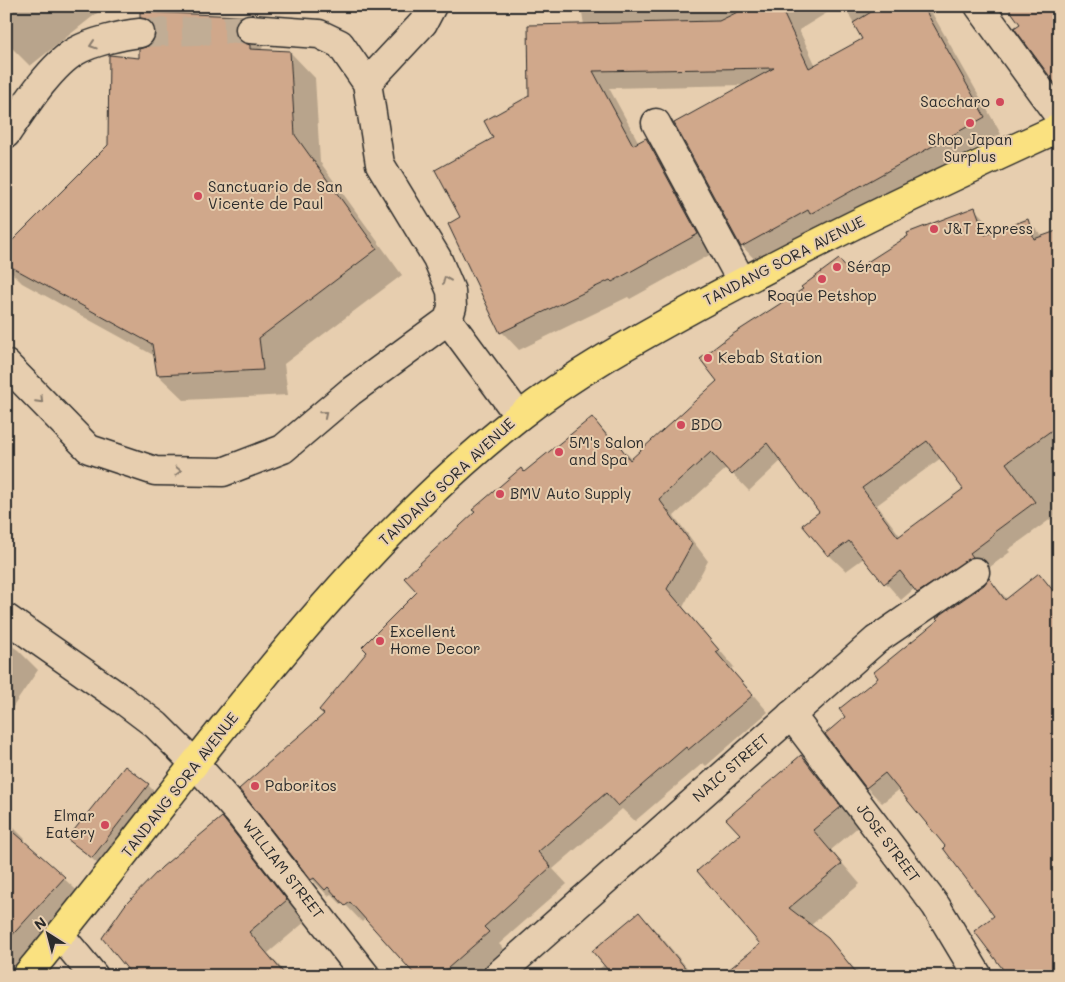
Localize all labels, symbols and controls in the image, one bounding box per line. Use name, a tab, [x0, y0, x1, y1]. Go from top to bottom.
one-way arrow	[89, 40, 97, 50]
place label: Saccharo	[920, 91, 990, 111]
marker: Saccharo	[994, 96, 1006, 108]
marker: Shop Japan Surplus	[964, 117, 976, 129]
place label: Shop Japan Surplus	[928, 129, 1012, 166]
place label: Sanctuario de San Vicente de Paul	[208, 176, 343, 213]
marker: Sanctuario de San Vicente de Paul	[192, 190, 204, 202]
street label: TANDANG SORA AVENUE	[699, 210, 868, 310]
place label: J&T Express	[944, 218, 1033, 238]
marker: J&T Express	[928, 223, 940, 235]
place label: Sérap	[847, 256, 891, 276]
marker: Sérap	[831, 261, 843, 273]
marker: Roque Petshop	[816, 273, 828, 285]
one-way arrow	[442, 276, 452, 285]
place label: Roque Petshop	[767, 285, 877, 305]
place label: Kebab Station	[718, 347, 822, 367]
marker: Kebab Station	[702, 352, 714, 364]
one-way arrow	[34, 394, 43, 403]
one-way arrow	[318, 412, 327, 420]
street label: TANDANG SORA AVENUE	[374, 413, 519, 549]
place label: BDO	[691, 414, 723, 434]
marker: BDO	[675, 419, 687, 431]
place label: 5M's Salon and Spa	[569, 432, 644, 469]
marker: 5M's Salon and Spa	[553, 446, 565, 458]
one-way arrow	[175, 466, 183, 476]
place label: BMV Auto Supply	[510, 483, 632, 503]
marker: BMV Auto Supply	[494, 488, 506, 500]
place label: Excellent Home Decor	[390, 621, 480, 658]
marker: Excellent Home Decor	[374, 635, 386, 647]
street label: TANDANG SORA AVENUE	[116, 708, 242, 861]
street label: NAIC STREET	[688, 728, 773, 806]
place label: Paboritos	[265, 775, 337, 795]
marker: Paboritos	[249, 780, 261, 792]
street label: JOSE STREET	[853, 799, 925, 886]
place label: Elmar Eatery	[46, 805, 95, 842]
street label: WILLIAM STREET	[239, 814, 329, 922]
marker: Elmar Eatery	[99, 819, 111, 831]
north arrow	[22, 910, 72, 960]
text: N	[30, 912, 50, 934]

